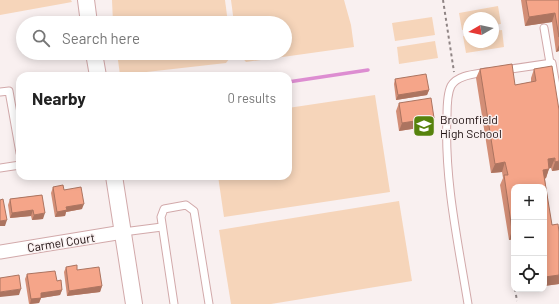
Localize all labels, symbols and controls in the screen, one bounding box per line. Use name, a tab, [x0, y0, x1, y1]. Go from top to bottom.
north arrow	[463, 12, 499, 48]
search box	[16, 16, 292, 60]
icon: search	[30, 27, 52, 49]
text: Search here	[62, 29, 140, 47]
text: Nearby	[32, 88, 86, 108]
text: 0 results	[227, 90, 276, 106]
place label: Broomfield High School	[440, 112, 502, 140]
school or university icon: Broomfield High School	[411, 113, 437, 139]
map controls	[511, 184, 547, 292]
button: +	[511, 184, 547, 220]
button: −	[511, 220, 547, 256]
street label: Carmel Court	[26, 230, 96, 254]
button: locate	[511, 256, 547, 292]

